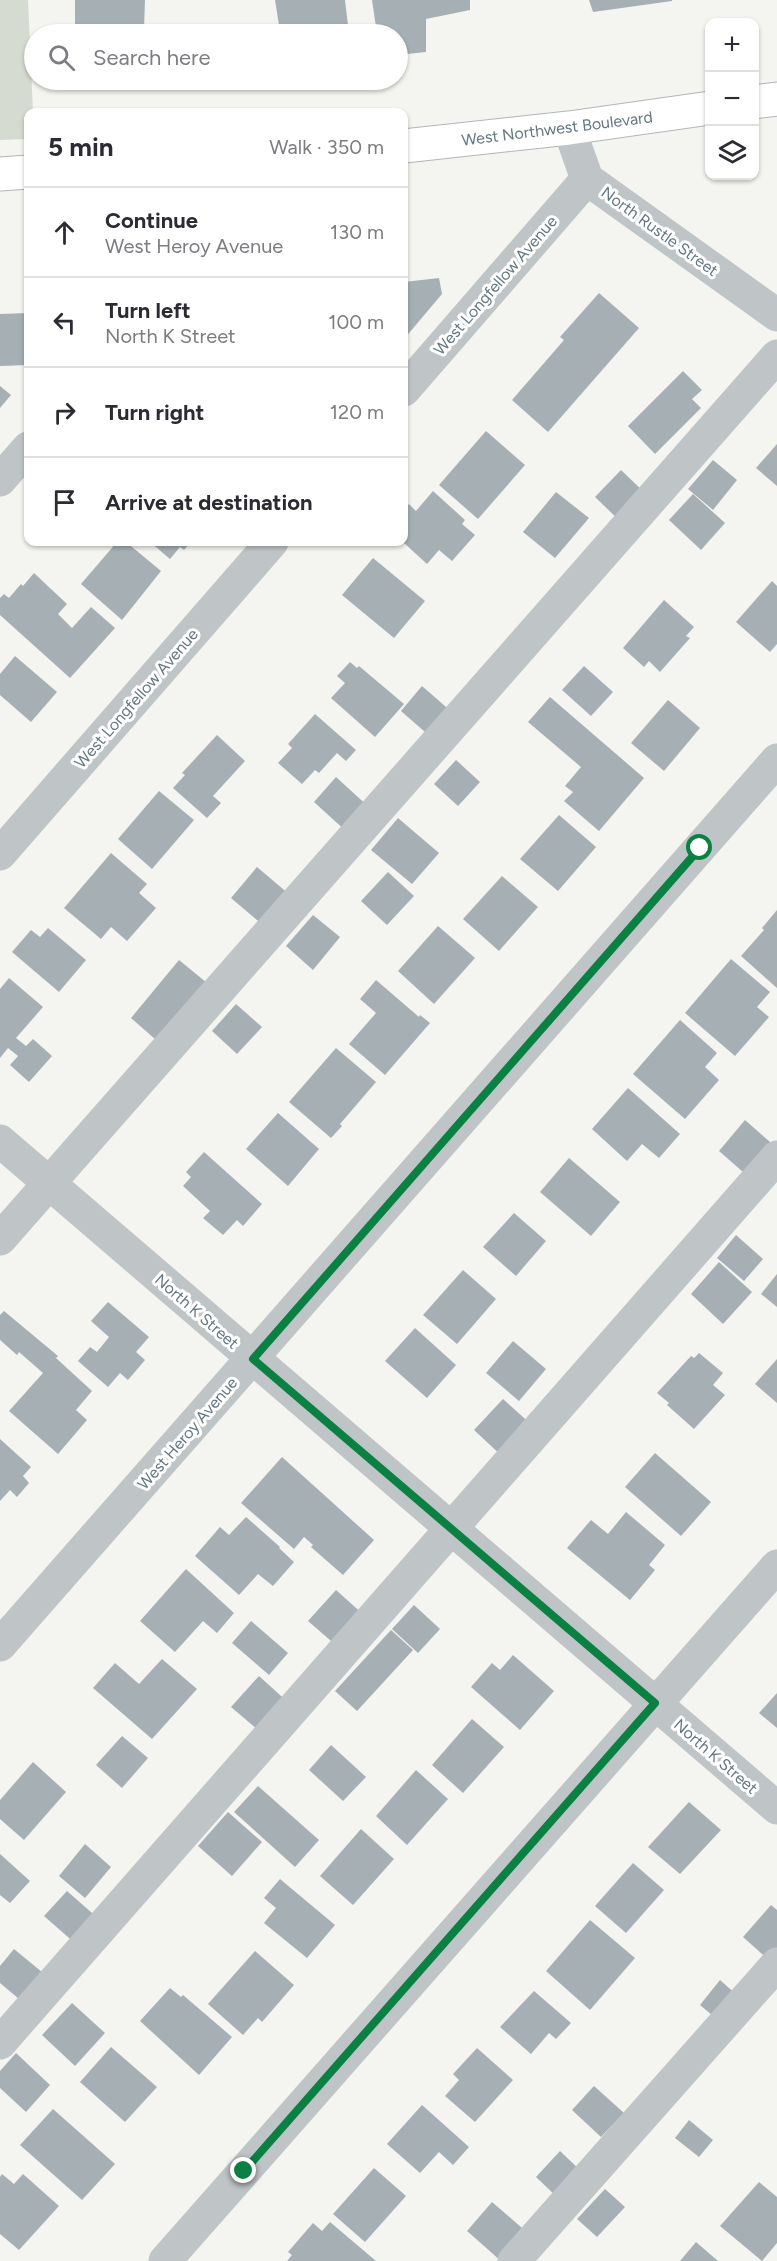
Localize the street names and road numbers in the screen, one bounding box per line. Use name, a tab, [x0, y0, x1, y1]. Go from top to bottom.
street label: West Northwest Boulevard	[460, 107, 654, 150]
street label: North Rustle Street	[598, 183, 722, 280]
street label: West Longfellow Avenue	[430, 212, 561, 359]
street label: West Longfellow Avenue	[71, 625, 202, 772]
street label: North K Street	[151, 1270, 242, 1353]
street label: West Heroy Avenue	[133, 1373, 241, 1493]
street label: North K Street	[670, 1715, 761, 1798]

